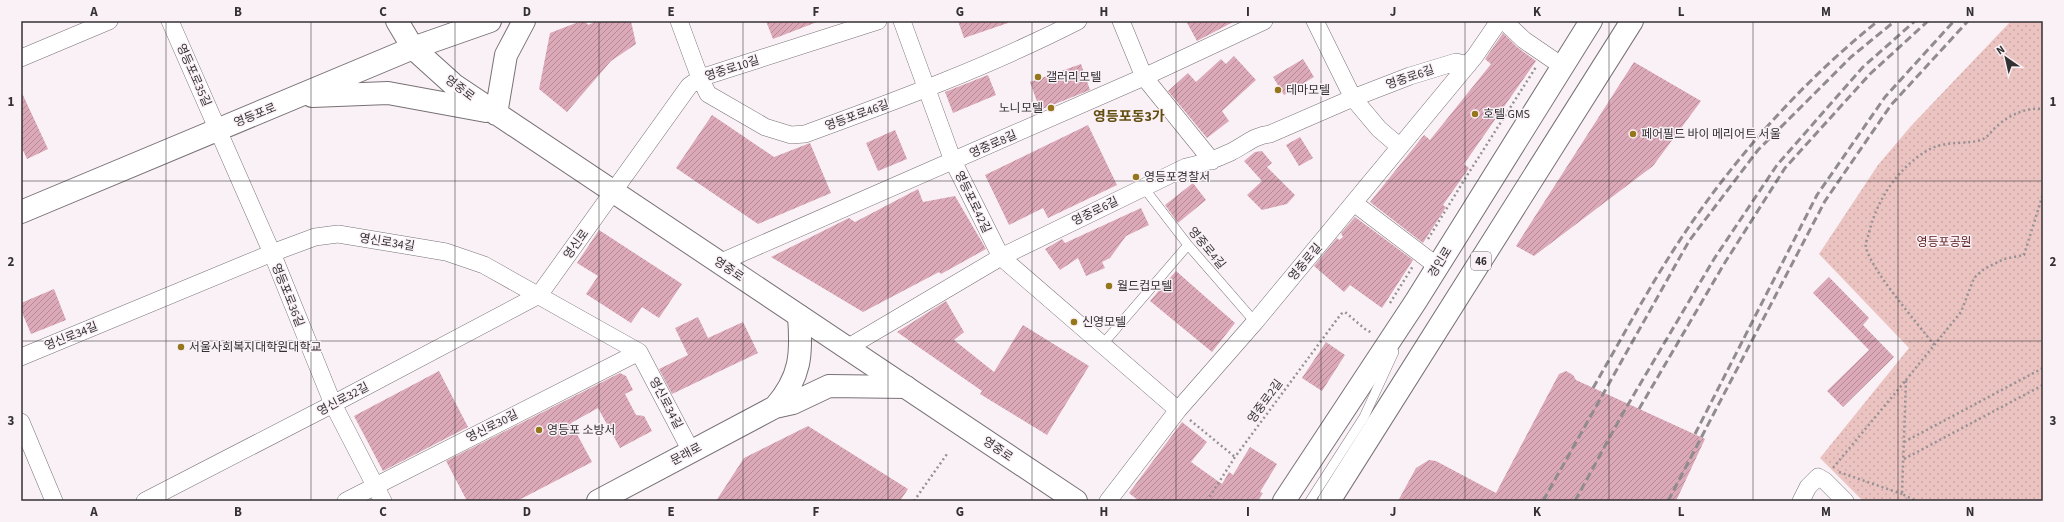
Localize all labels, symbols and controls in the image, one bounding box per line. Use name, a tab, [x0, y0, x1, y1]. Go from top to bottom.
text: A	[89, 3, 98, 21]
text: B	[234, 3, 242, 21]
text: C	[379, 3, 387, 21]
text: D	[523, 3, 531, 21]
text: E	[667, 3, 675, 21]
text: F	[813, 3, 820, 21]
text: G	[956, 3, 964, 21]
text: H	[1100, 3, 1108, 21]
text: I	[1246, 3, 1250, 21]
text: J	[1390, 3, 1396, 21]
text: K	[1533, 3, 1542, 21]
text: L	[1678, 3, 1685, 21]
text: M	[1821, 3, 1831, 21]
text: N	[1966, 3, 1974, 21]
north arrow	[1986, 38, 2026, 78]
street label: 영등포로35길	[172, 41, 215, 109]
text: N	[1993, 42, 2008, 58]
street label: 영중로10길	[703, 52, 761, 85]
street label: 영중로6길	[1384, 61, 1437, 94]
place label: 갤러리모텔	[1046, 69, 1101, 86]
street label: 영중로	[441, 72, 478, 105]
marker: 갤러리모텔	[1033, 72, 1043, 82]
place label: 테마모텔	[1286, 82, 1330, 99]
marker: 테마모텔	[1273, 85, 1283, 95]
text: 1	[8, 93, 15, 111]
text: 1	[2050, 93, 2057, 111]
street label: 영등포로46길	[823, 96, 892, 135]
street label: 영등포로	[232, 99, 279, 132]
place label: 노니모텔	[999, 100, 1043, 117]
marker: 노니모텔	[1046, 103, 1056, 113]
place label: 호텔 GMS	[1483, 106, 1530, 123]
district label: 영등포동3가	[1093, 107, 1165, 127]
marker: 호텔 GMS	[1470, 109, 1480, 119]
street label: 영중로8길	[967, 126, 1020, 162]
place label: 페어필드 바이 메리어트 서울	[1641, 126, 1781, 143]
marker: 페어필드 바이 메리어트 서울	[1628, 129, 1638, 139]
street label: 영등포로42길	[950, 168, 995, 236]
place label: 영등포경찰서	[1144, 169, 1210, 186]
marker: 영등포경찰서	[1131, 172, 1141, 182]
street label: 영중로6길	[1069, 193, 1121, 230]
street label: 영중로4길	[1184, 224, 1229, 273]
street label: 영신로	[560, 226, 593, 263]
street label: 영신로34길	[358, 230, 416, 255]
park label: 영등포공원	[1916, 234, 1972, 251]
street label: 영중로길	[1285, 240, 1326, 285]
street label: 경인로	[1424, 244, 1456, 281]
road number: 46	[1471, 252, 1491, 270]
text: 2	[8, 253, 15, 271]
street label: 영중로	[710, 253, 747, 286]
text: 2	[2050, 253, 2057, 271]
street label: 영등포로36길	[267, 261, 308, 329]
place label: 월드컵모텔	[1117, 278, 1172, 295]
marker: 월드컵모텔	[1104, 281, 1114, 291]
place label: 신영모텔	[1082, 314, 1126, 331]
marker: 신영모텔	[1069, 317, 1079, 327]
street label: 영신로34길	[42, 318, 100, 355]
place label: 서울사회복지대학원대학교	[189, 339, 321, 356]
marker: 서울사회복지대학원대학교	[176, 342, 186, 352]
street label: 영신로34길	[645, 374, 686, 432]
street label: 영중로2길	[1244, 376, 1287, 427]
street label: 영신로32길	[314, 379, 372, 420]
street label: 영신로30길	[463, 406, 521, 447]
text: 3	[8, 412, 15, 430]
text: 3	[2050, 412, 2057, 430]
place label: 영등포 소방서	[547, 422, 616, 439]
marker: 영등포 소방서	[534, 425, 544, 435]
street label: 영중로	[979, 433, 1016, 466]
street label: 문래로	[668, 439, 705, 470]
text: A	[89, 503, 98, 521]
text: B	[234, 503, 242, 521]
text: C	[379, 503, 387, 521]
text: D	[523, 503, 531, 521]
text: E	[667, 503, 675, 521]
text: F	[813, 503, 820, 521]
text: G	[956, 503, 964, 521]
text: H	[1100, 503, 1108, 521]
text: I	[1246, 503, 1250, 521]
text: J	[1390, 503, 1396, 521]
text: K	[1533, 503, 1542, 521]
text: L	[1678, 503, 1685, 521]
text: M	[1821, 503, 1831, 521]
text: N	[1966, 503, 1974, 521]

